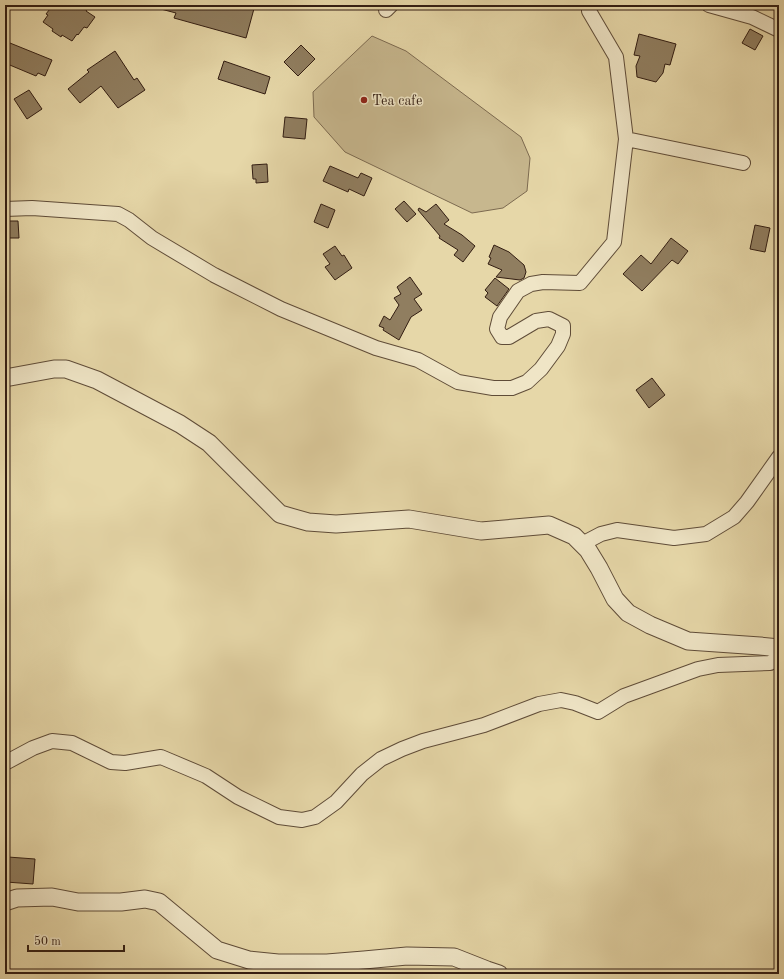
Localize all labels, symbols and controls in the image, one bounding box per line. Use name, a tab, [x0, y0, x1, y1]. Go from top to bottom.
place label: Tea cafe	[372, 94, 422, 108]
marker: Tea cafe	[359, 95, 369, 105]
scale bar	[28, 927, 124, 953]
text: 50 m	[34, 935, 61, 948]

